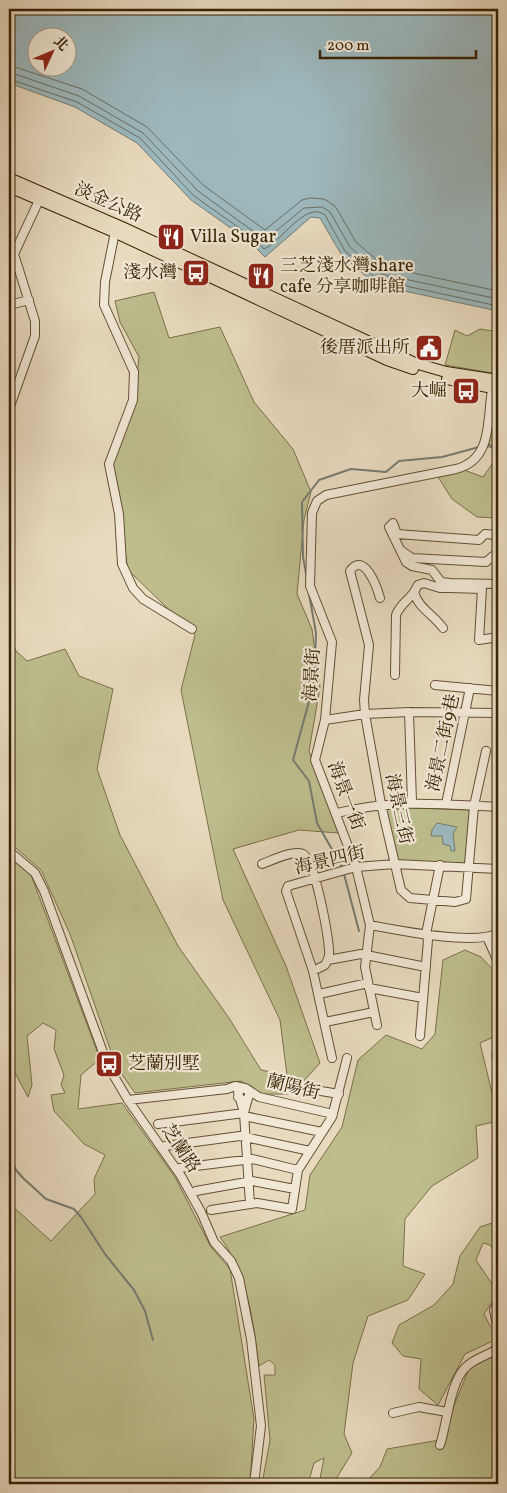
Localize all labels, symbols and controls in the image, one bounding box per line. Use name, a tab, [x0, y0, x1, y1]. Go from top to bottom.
north arrow	[28, 28, 78, 78]
scale bar	[320, 28, 476, 60]
text: 北	[49, 32, 72, 56]
text: 200 m	[327, 36, 370, 57]
street label: 淡金公路	[70, 177, 146, 229]
restaurant icon: Villa Sugar	[156, 222, 186, 252]
place label: Villa Sugar	[190, 225, 276, 250]
place label: 三芝淺水灣share cafe 分享咖啡館	[280, 254, 413, 300]
bus stop icon: 淺水灣	[181, 258, 211, 288]
place label: 淺水灣	[123, 261, 177, 286]
restaurant icon: 三芝淺水灣share cafe 分享咖啡館	[246, 261, 276, 291]
public building icon: 後厝派出所	[414, 333, 444, 363]
place label: 後厝派出所	[320, 336, 410, 361]
bus stop icon: 大崛	[451, 376, 481, 406]
place label: 大崛	[411, 379, 447, 404]
street label: 海景街	[299, 647, 327, 703]
street label: 海景二街9巷	[421, 692, 467, 794]
street label: 海景一街	[320, 758, 370, 834]
street label: 海景三街	[378, 771, 418, 847]
street label: 海景四街	[292, 841, 368, 881]
bus stop icon: 芝蘭別墅	[94, 1049, 124, 1079]
place label: 芝蘭別墅	[128, 1052, 200, 1077]
street label: 蘭陽街	[264, 1069, 322, 1107]
street label: 芝蘭路	[155, 1120, 205, 1178]

